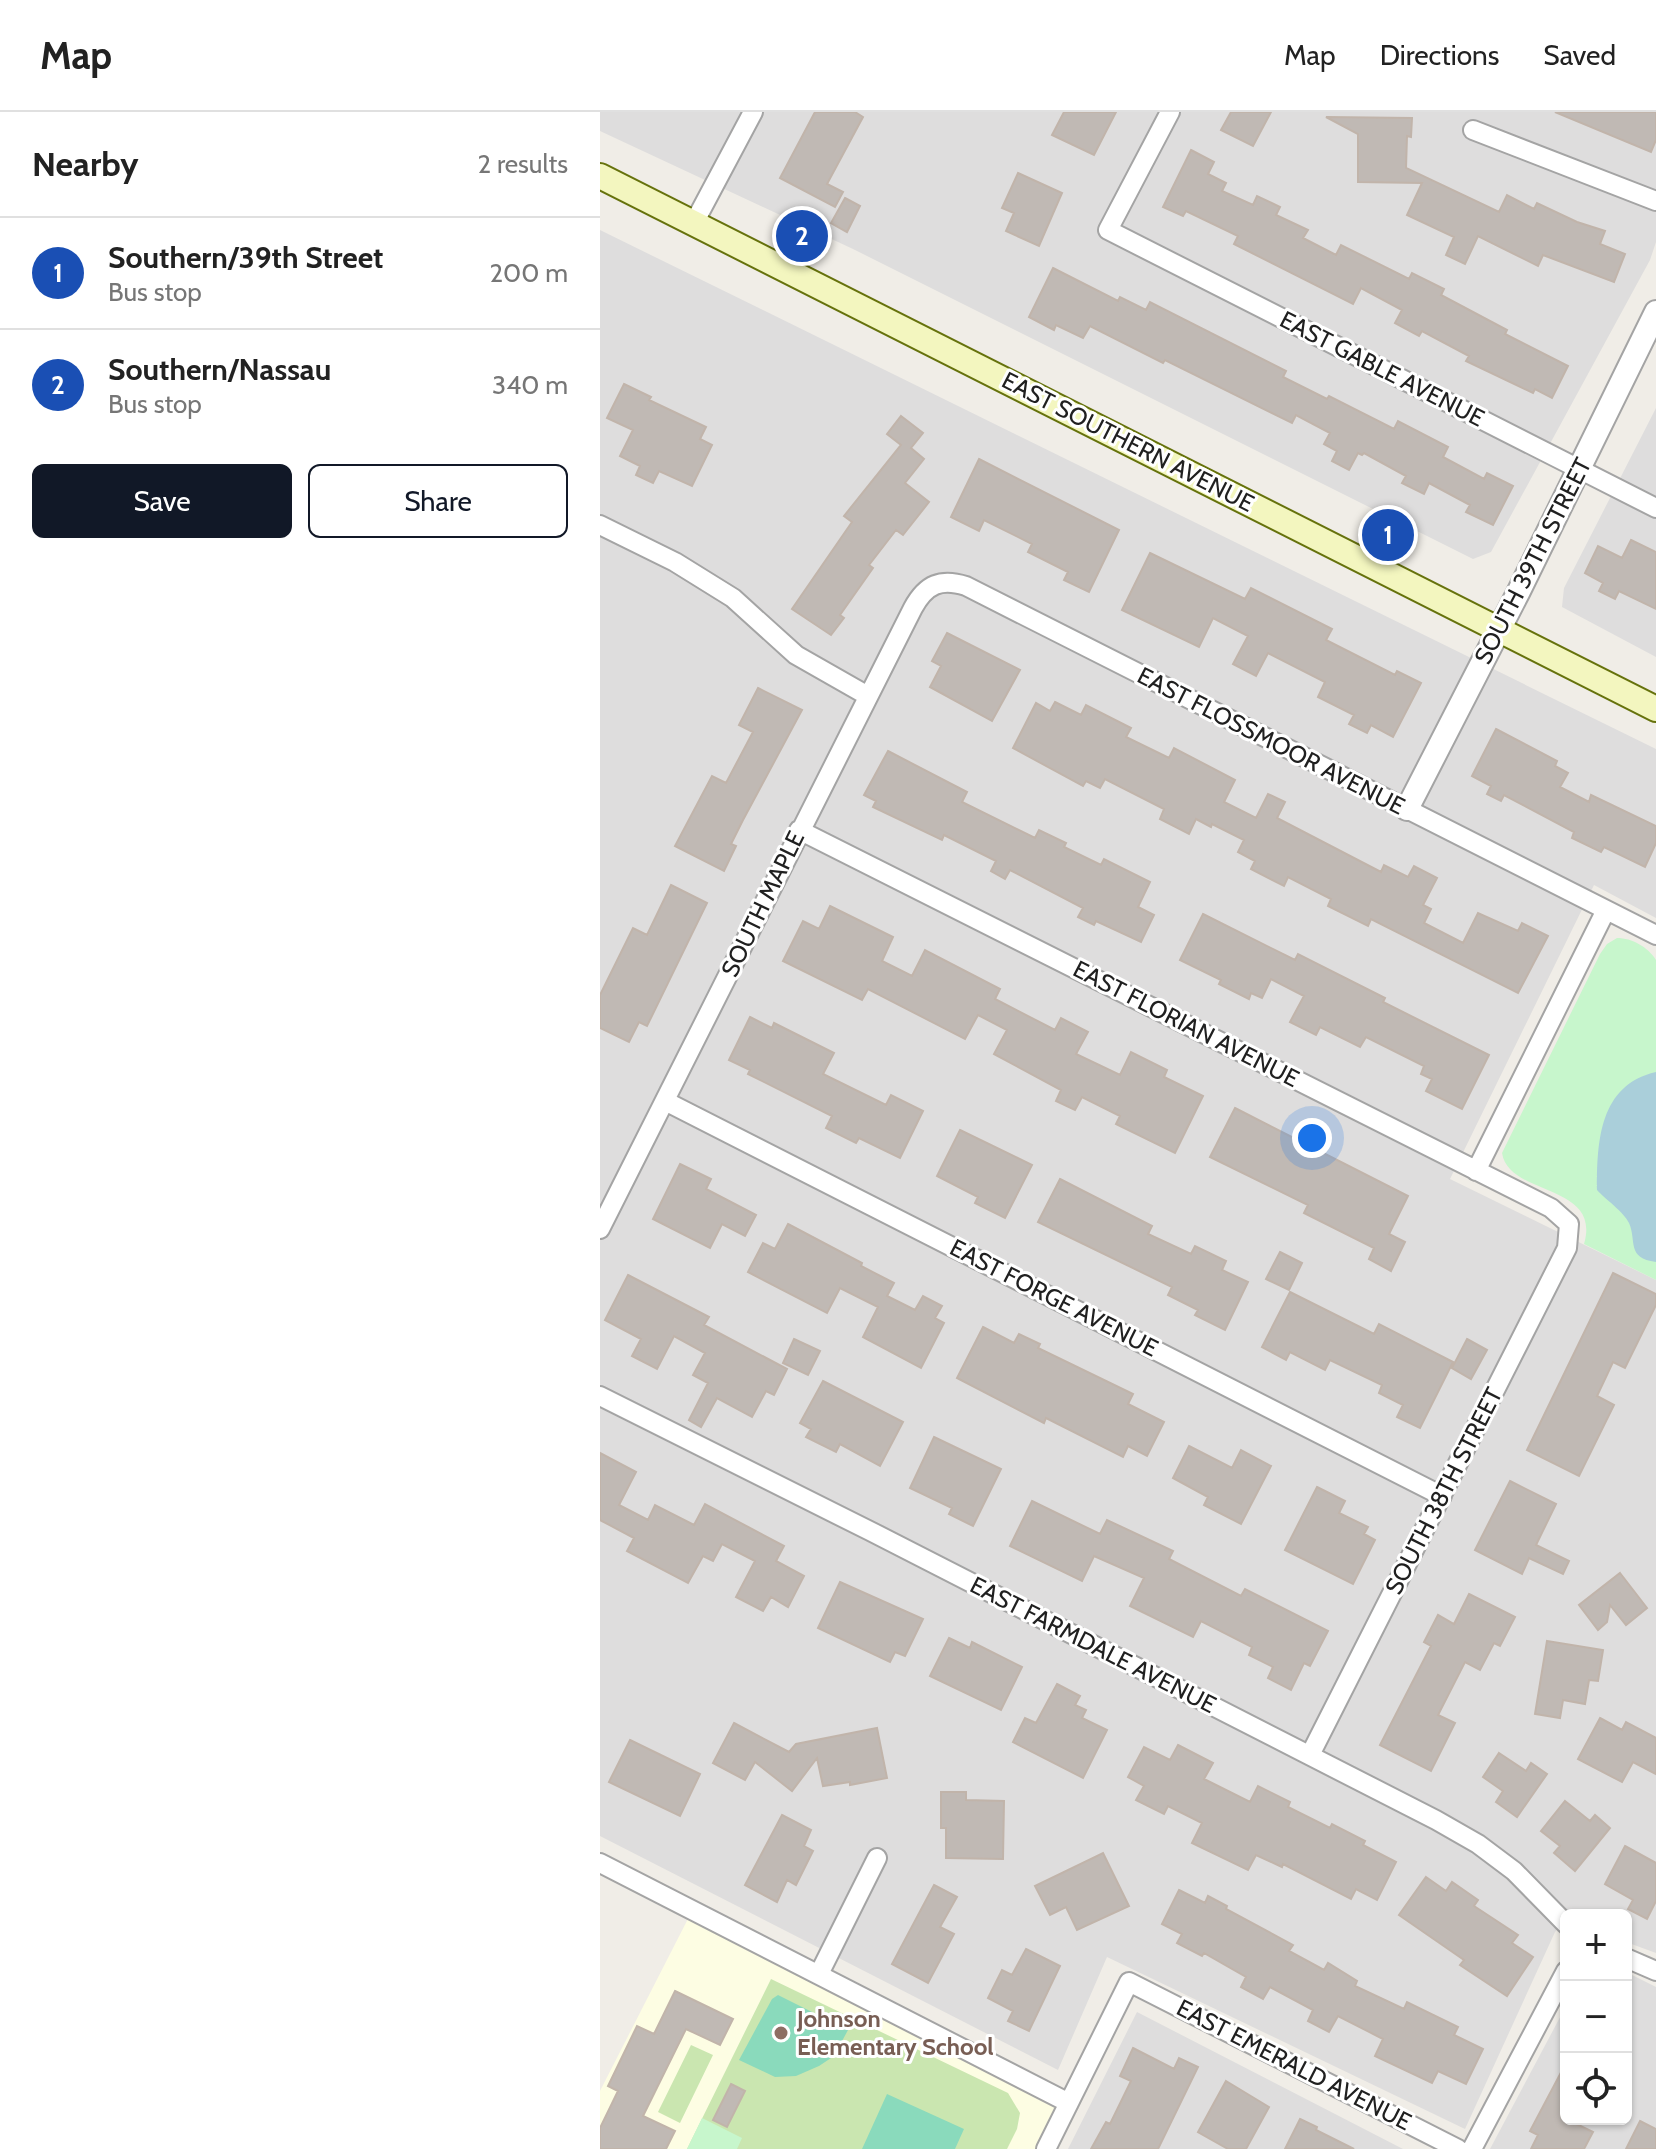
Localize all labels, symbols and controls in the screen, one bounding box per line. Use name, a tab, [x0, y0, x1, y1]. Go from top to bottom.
text: Map	[40, 32, 112, 79]
text: Map	[1284, 38, 1336, 72]
text: Directions	[1380, 38, 1499, 72]
text: Saved	[1543, 38, 1616, 72]
text: Nearby	[32, 143, 139, 185]
text: 2 results	[477, 148, 568, 180]
pin: 2	[776, 206, 828, 266]
text: Southern/39th Street	[108, 239, 383, 276]
text: 1	[53, 257, 63, 289]
text: 200 m	[489, 257, 568, 289]
text: Bus stop	[108, 276, 202, 308]
street label: EAST GABLE AVENUE	[1275, 304, 1489, 433]
text: Southern/Nassau	[108, 351, 331, 388]
street label: EAST SOUTHERN AVENUE	[997, 365, 1259, 518]
text: 2	[51, 369, 65, 401]
text: 340 m	[492, 369, 568, 401]
text: Bus stop	[108, 388, 202, 420]
street label: SOUTH 39TH STREET	[1468, 453, 1597, 669]
button: Save	[32, 464, 292, 538]
button: Share	[308, 464, 568, 538]
pin: 1	[1362, 505, 1414, 565]
street label: EAST FLOSSMOOR AVENUE	[1133, 660, 1410, 821]
street label: SOUTH MAPLE	[715, 826, 810, 981]
street label: EAST FLORIAN AVENUE	[1068, 954, 1304, 1093]
your location	[1292, 1118, 1332, 1158]
street label: EAST FORGE AVENUE	[945, 1233, 1163, 1363]
street label: SOUTH 38TH STREET	[1379, 1382, 1508, 1599]
street label: EAST FARMDALE AVENUE	[965, 1570, 1221, 1719]
map controls	[1560, 1909, 1632, 2125]
button: +	[1560, 1909, 1632, 1981]
button: −	[1560, 1981, 1632, 2053]
street label: EAST EMERALD AVENUE	[1172, 1993, 1416, 2136]
place label: Johnson Elementary School	[796, 2004, 994, 2061]
marker: Johnson Elementary School	[772, 2024, 790, 2042]
button: locate	[1560, 2053, 1632, 2125]

